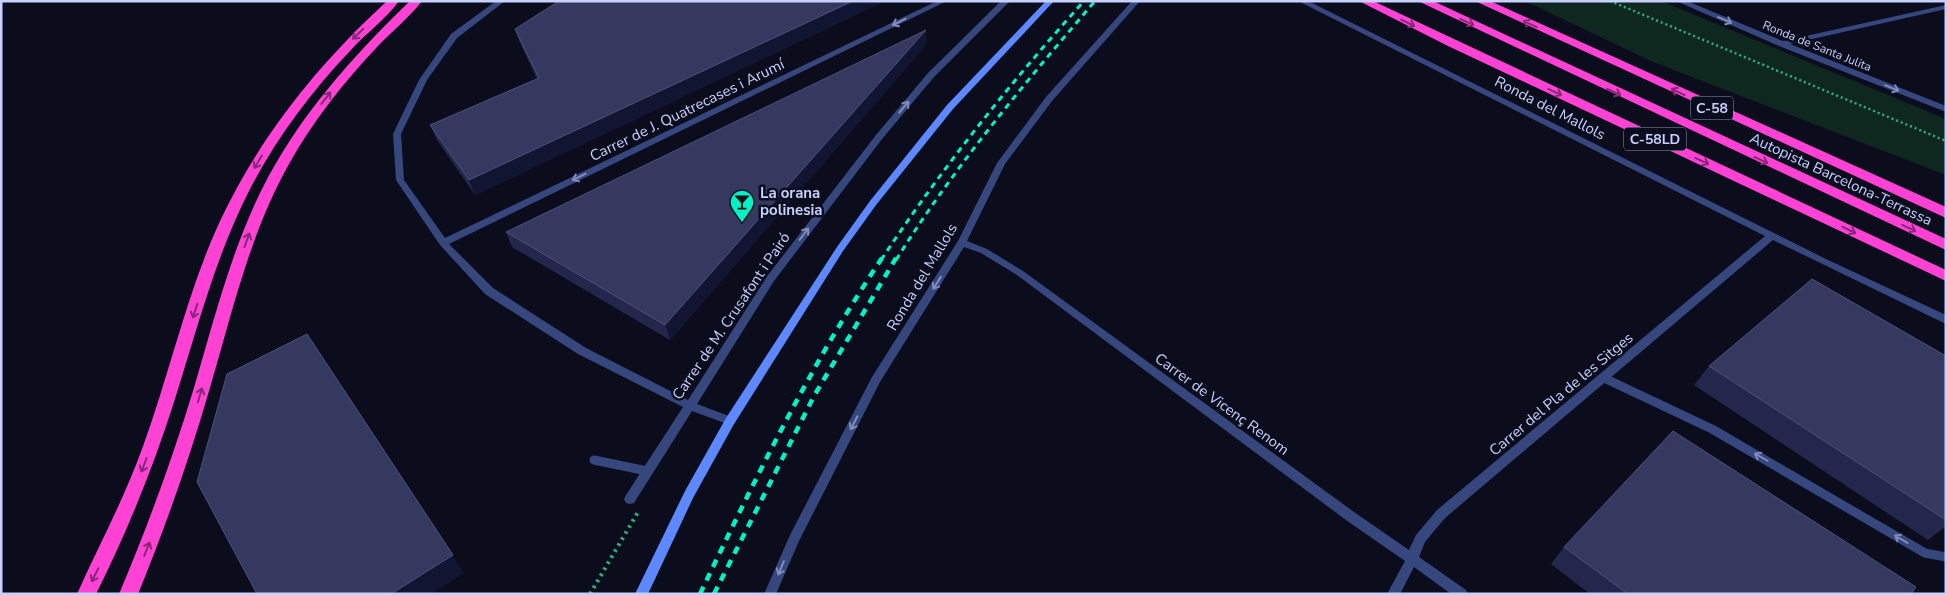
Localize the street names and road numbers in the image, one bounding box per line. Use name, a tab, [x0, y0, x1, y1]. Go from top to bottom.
street label: Ronda de Santa Julita	[1760, 17, 1874, 75]
street label: Carrer de J. Quatrecases i Arumí	[586, 53, 789, 166]
street label: Ronda del Mallols	[1491, 71, 1609, 145]
road number: C-58	[1691, 96, 1733, 120]
road number: C-58LD	[1624, 128, 1686, 150]
street label: Autopista Barcelona-Terrassa	[1747, 128, 1935, 230]
street label: Ronda del Mallols	[882, 220, 962, 334]
street label: Carrer de M. Crusafont i Pairó	[667, 228, 795, 404]
street label: Carrer del Pla de les Sitges	[1485, 328, 1637, 460]
street label: Carrer de Vicenç Renom	[1151, 348, 1293, 460]

